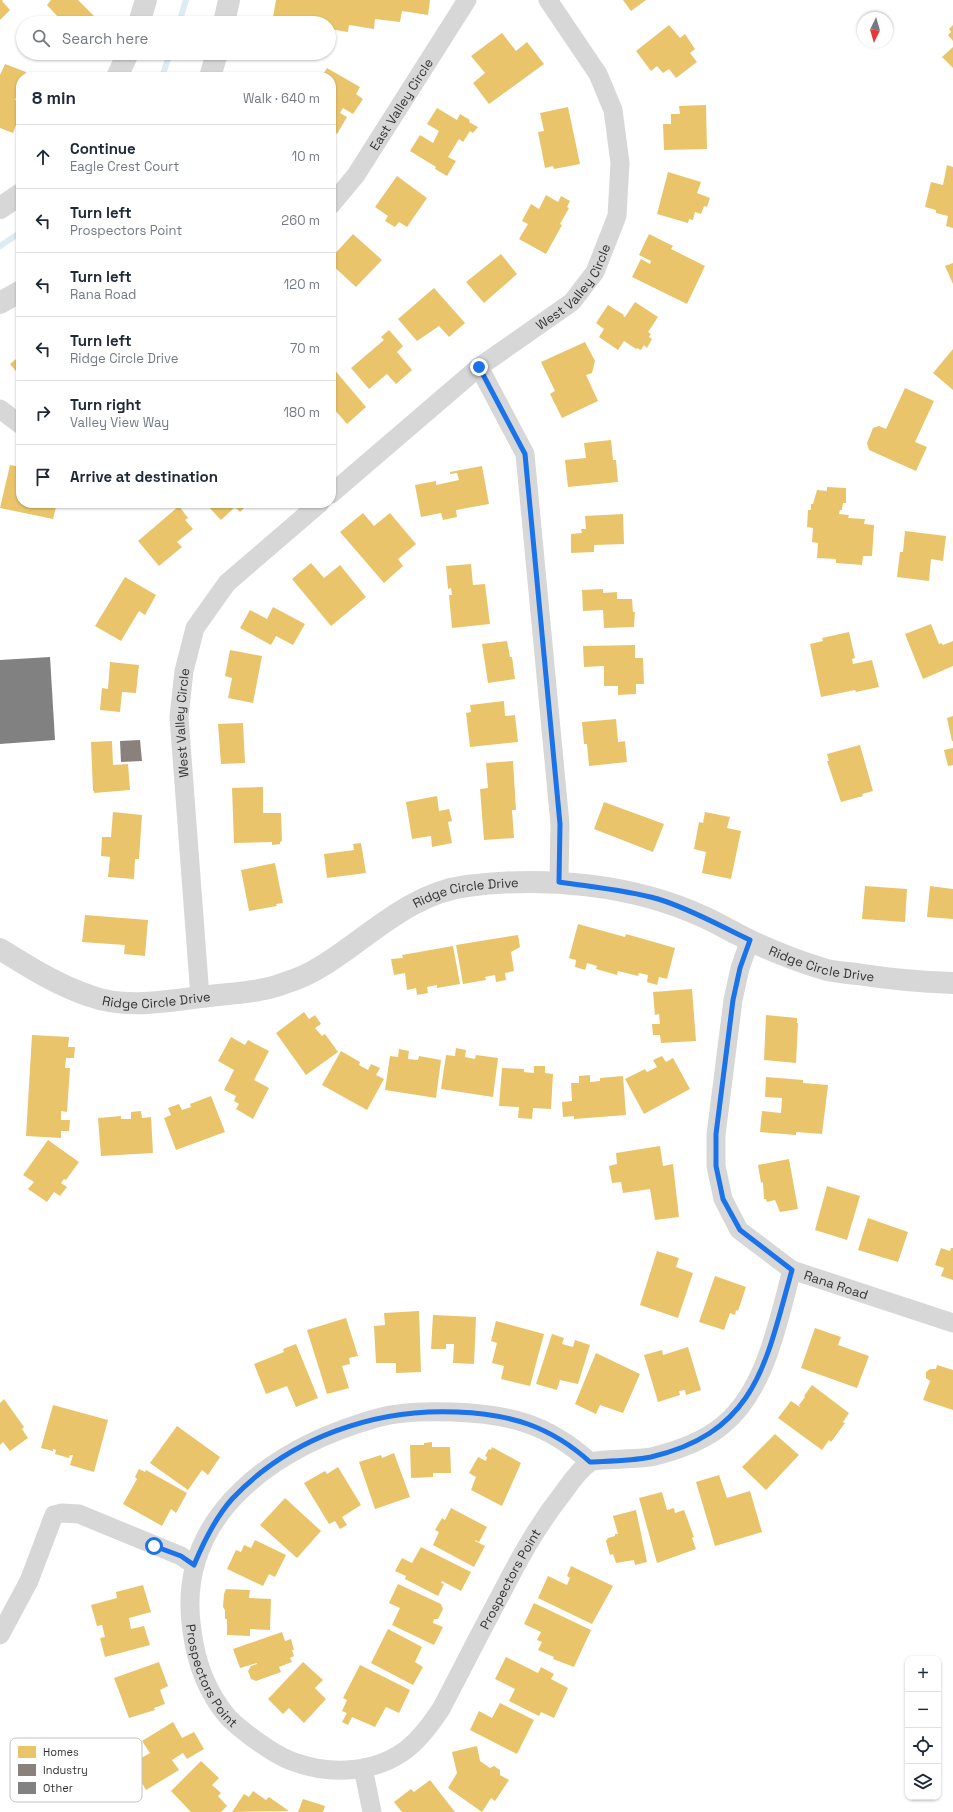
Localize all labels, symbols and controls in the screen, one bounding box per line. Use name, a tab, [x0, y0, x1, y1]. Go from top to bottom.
north arrow	[857, 12, 893, 48]
search box	[16, 16, 336, 60]
icon: search	[30, 27, 52, 49]
text: Search here	[62, 29, 148, 48]
street label: East Valley Circle	[366, 55, 437, 154]
text: 8 min	[32, 87, 76, 109]
text: Walk · 640 m	[243, 90, 320, 107]
text: Continue	[70, 139, 136, 158]
icon: ahead	[32, 146, 54, 168]
text: 10 m	[292, 148, 320, 165]
text: Eagle Crest Court	[70, 158, 179, 175]
text: Turn left	[70, 203, 132, 222]
icon: left	[32, 210, 54, 232]
text: 260 m	[281, 212, 320, 229]
text: Prospectors Point	[70, 222, 182, 239]
street label: West Valley Circle	[533, 241, 614, 334]
text: Turn left	[70, 267, 132, 286]
icon: left	[32, 274, 54, 296]
text: 120 m	[284, 276, 320, 293]
text: Rana Road	[70, 286, 136, 303]
text: Turn left	[70, 331, 132, 350]
icon: left	[32, 338, 54, 360]
text: 70 m	[290, 340, 320, 357]
text: Ridge Circle Drive	[70, 350, 178, 367]
route end	[470, 358, 488, 376]
text: Turn right	[70, 395, 141, 414]
icon: right	[32, 402, 54, 424]
text: 180 m	[284, 404, 320, 421]
text: Valley View Way	[70, 414, 169, 431]
icon: arrive	[32, 466, 54, 488]
text: Arrive at destination	[70, 467, 218, 486]
street label: West Valley Circle	[171, 667, 193, 778]
street label: Ridge Circle Drive	[410, 874, 519, 912]
street label: Ridge Circle Drive	[766, 942, 875, 985]
street label: Ridge Circle Drive	[101, 988, 211, 1012]
street label: Rana Road	[802, 1267, 870, 1303]
street label: Prospectors Point	[476, 1525, 545, 1632]
route start	[145, 1537, 163, 1555]
street label: Prospectors Point	[182, 1623, 241, 1731]
map controls	[905, 1656, 941, 1800]
button: +	[905, 1656, 941, 1692]
button: −	[905, 1692, 941, 1728]
button: locate	[905, 1728, 941, 1764]
legend	[10, 1738, 142, 1802]
text: Homes	[43, 1745, 79, 1759]
text: Industry	[43, 1763, 88, 1777]
button: layers	[905, 1764, 941, 1800]
text: Other	[43, 1781, 73, 1795]

